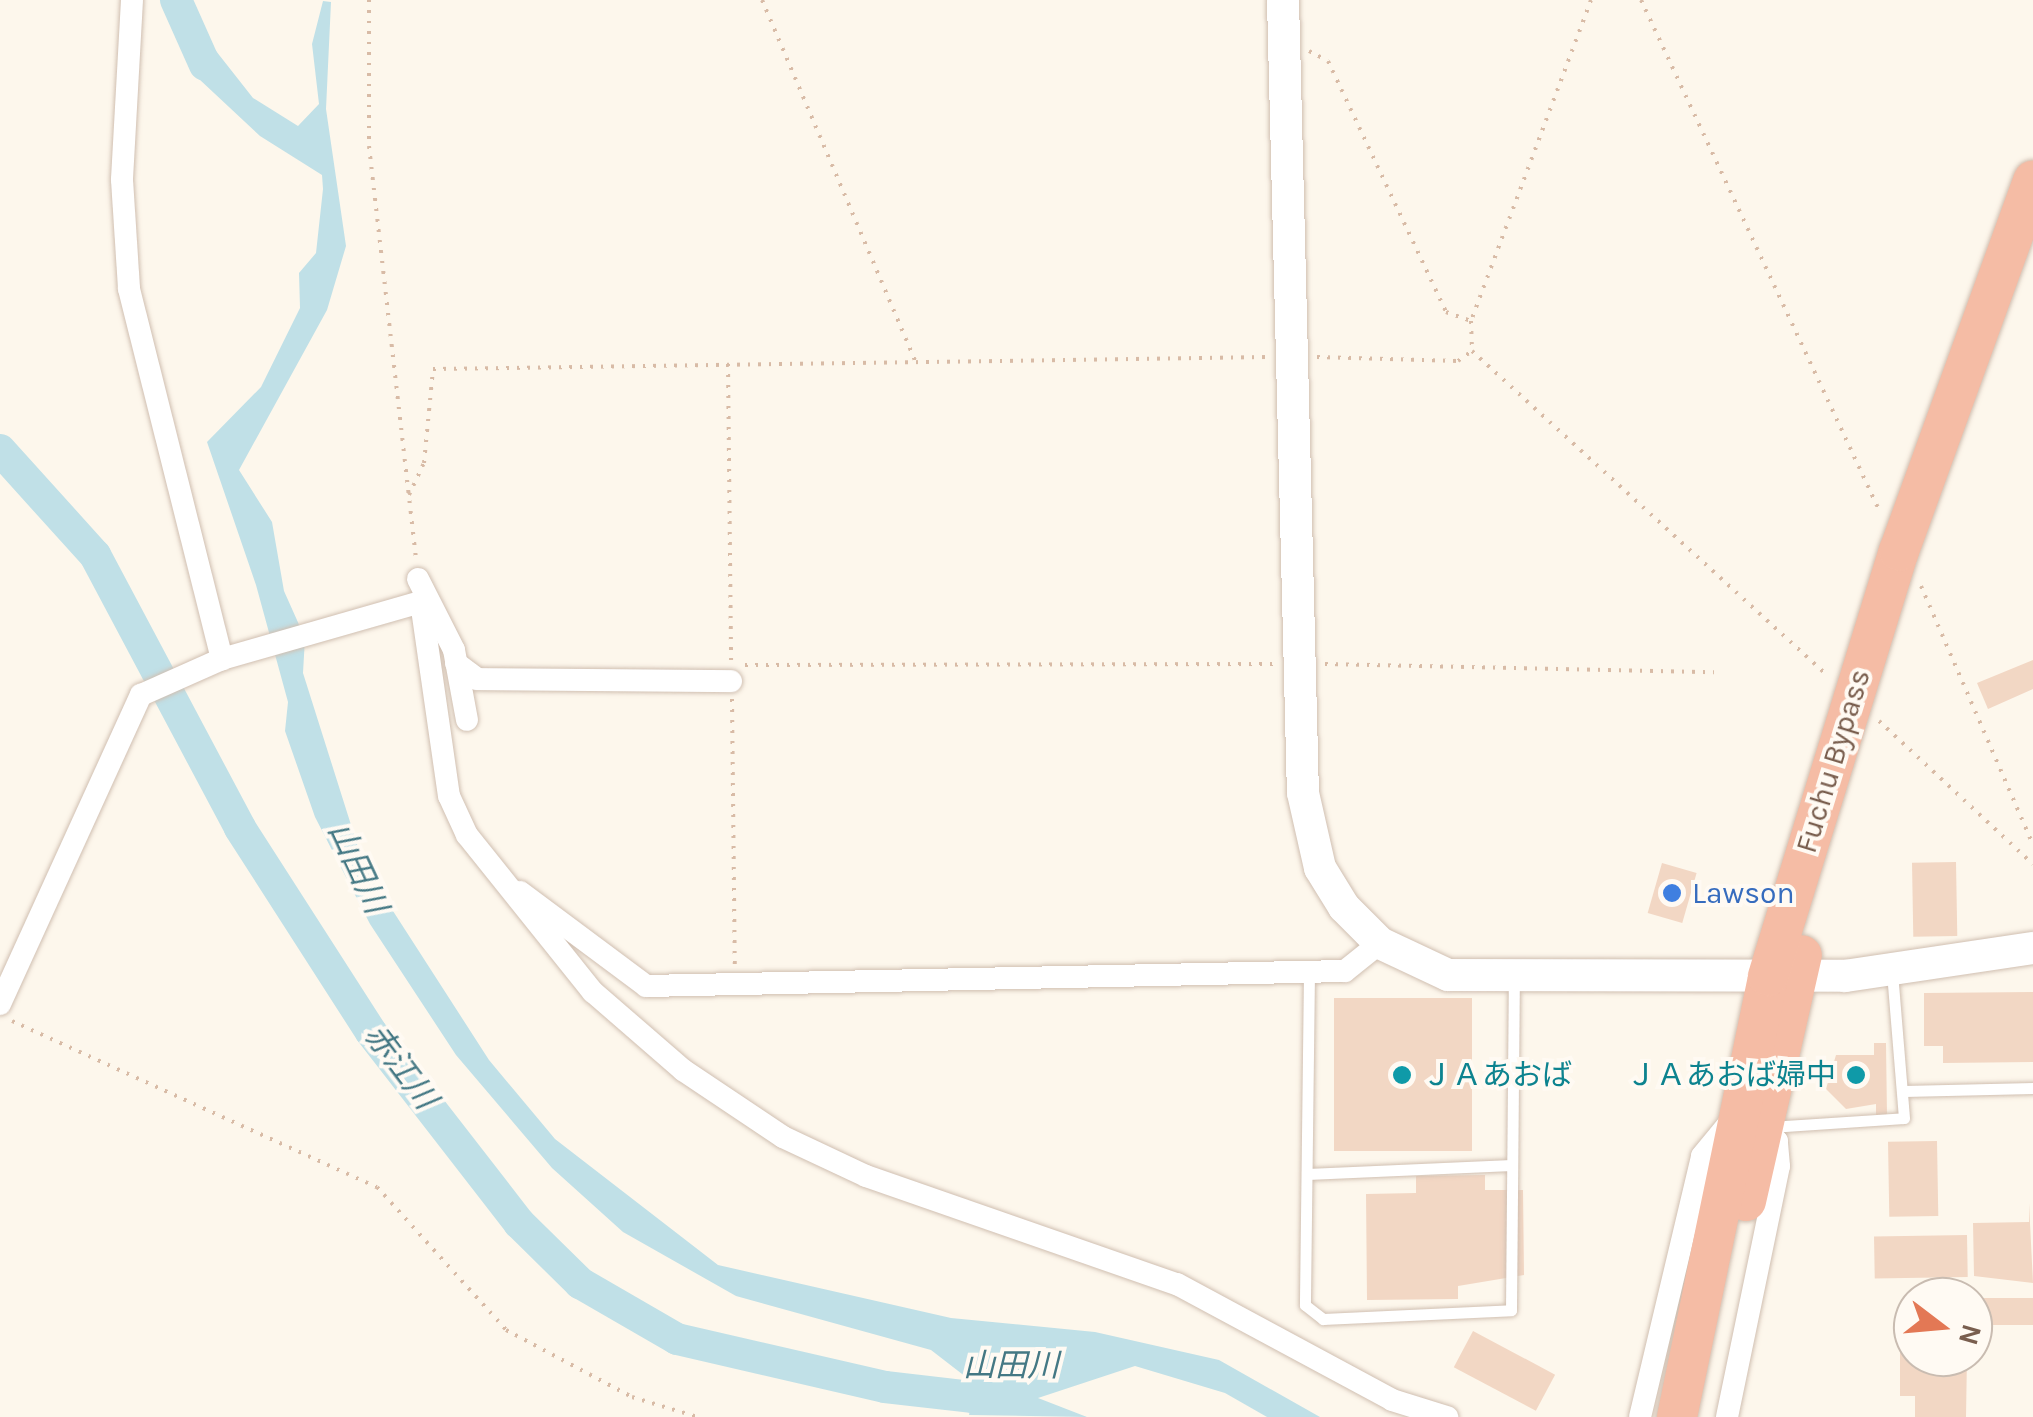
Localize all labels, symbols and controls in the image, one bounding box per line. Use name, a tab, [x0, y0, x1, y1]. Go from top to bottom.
street label: Fuchu Bypass	[1788, 665, 1878, 857]
water label: 山田川	[319, 816, 395, 920]
place label: Lawson	[1692, 875, 1795, 911]
marker: Lawson	[1661, 882, 1683, 904]
water label: 赤江川	[356, 1017, 444, 1117]
place label: ＪＡあおば	[1422, 1057, 1572, 1093]
place label: ＪＡあおば婦中	[1626, 1057, 1836, 1093]
marker: ＪＡあおば	[1391, 1064, 1413, 1086]
marker: ＪＡあおば婦中	[1845, 1064, 1867, 1086]
north arrow	[1893, 1277, 1993, 1377]
text: N	[1952, 1321, 1989, 1349]
water label: 山田川	[963, 1347, 1059, 1385]

